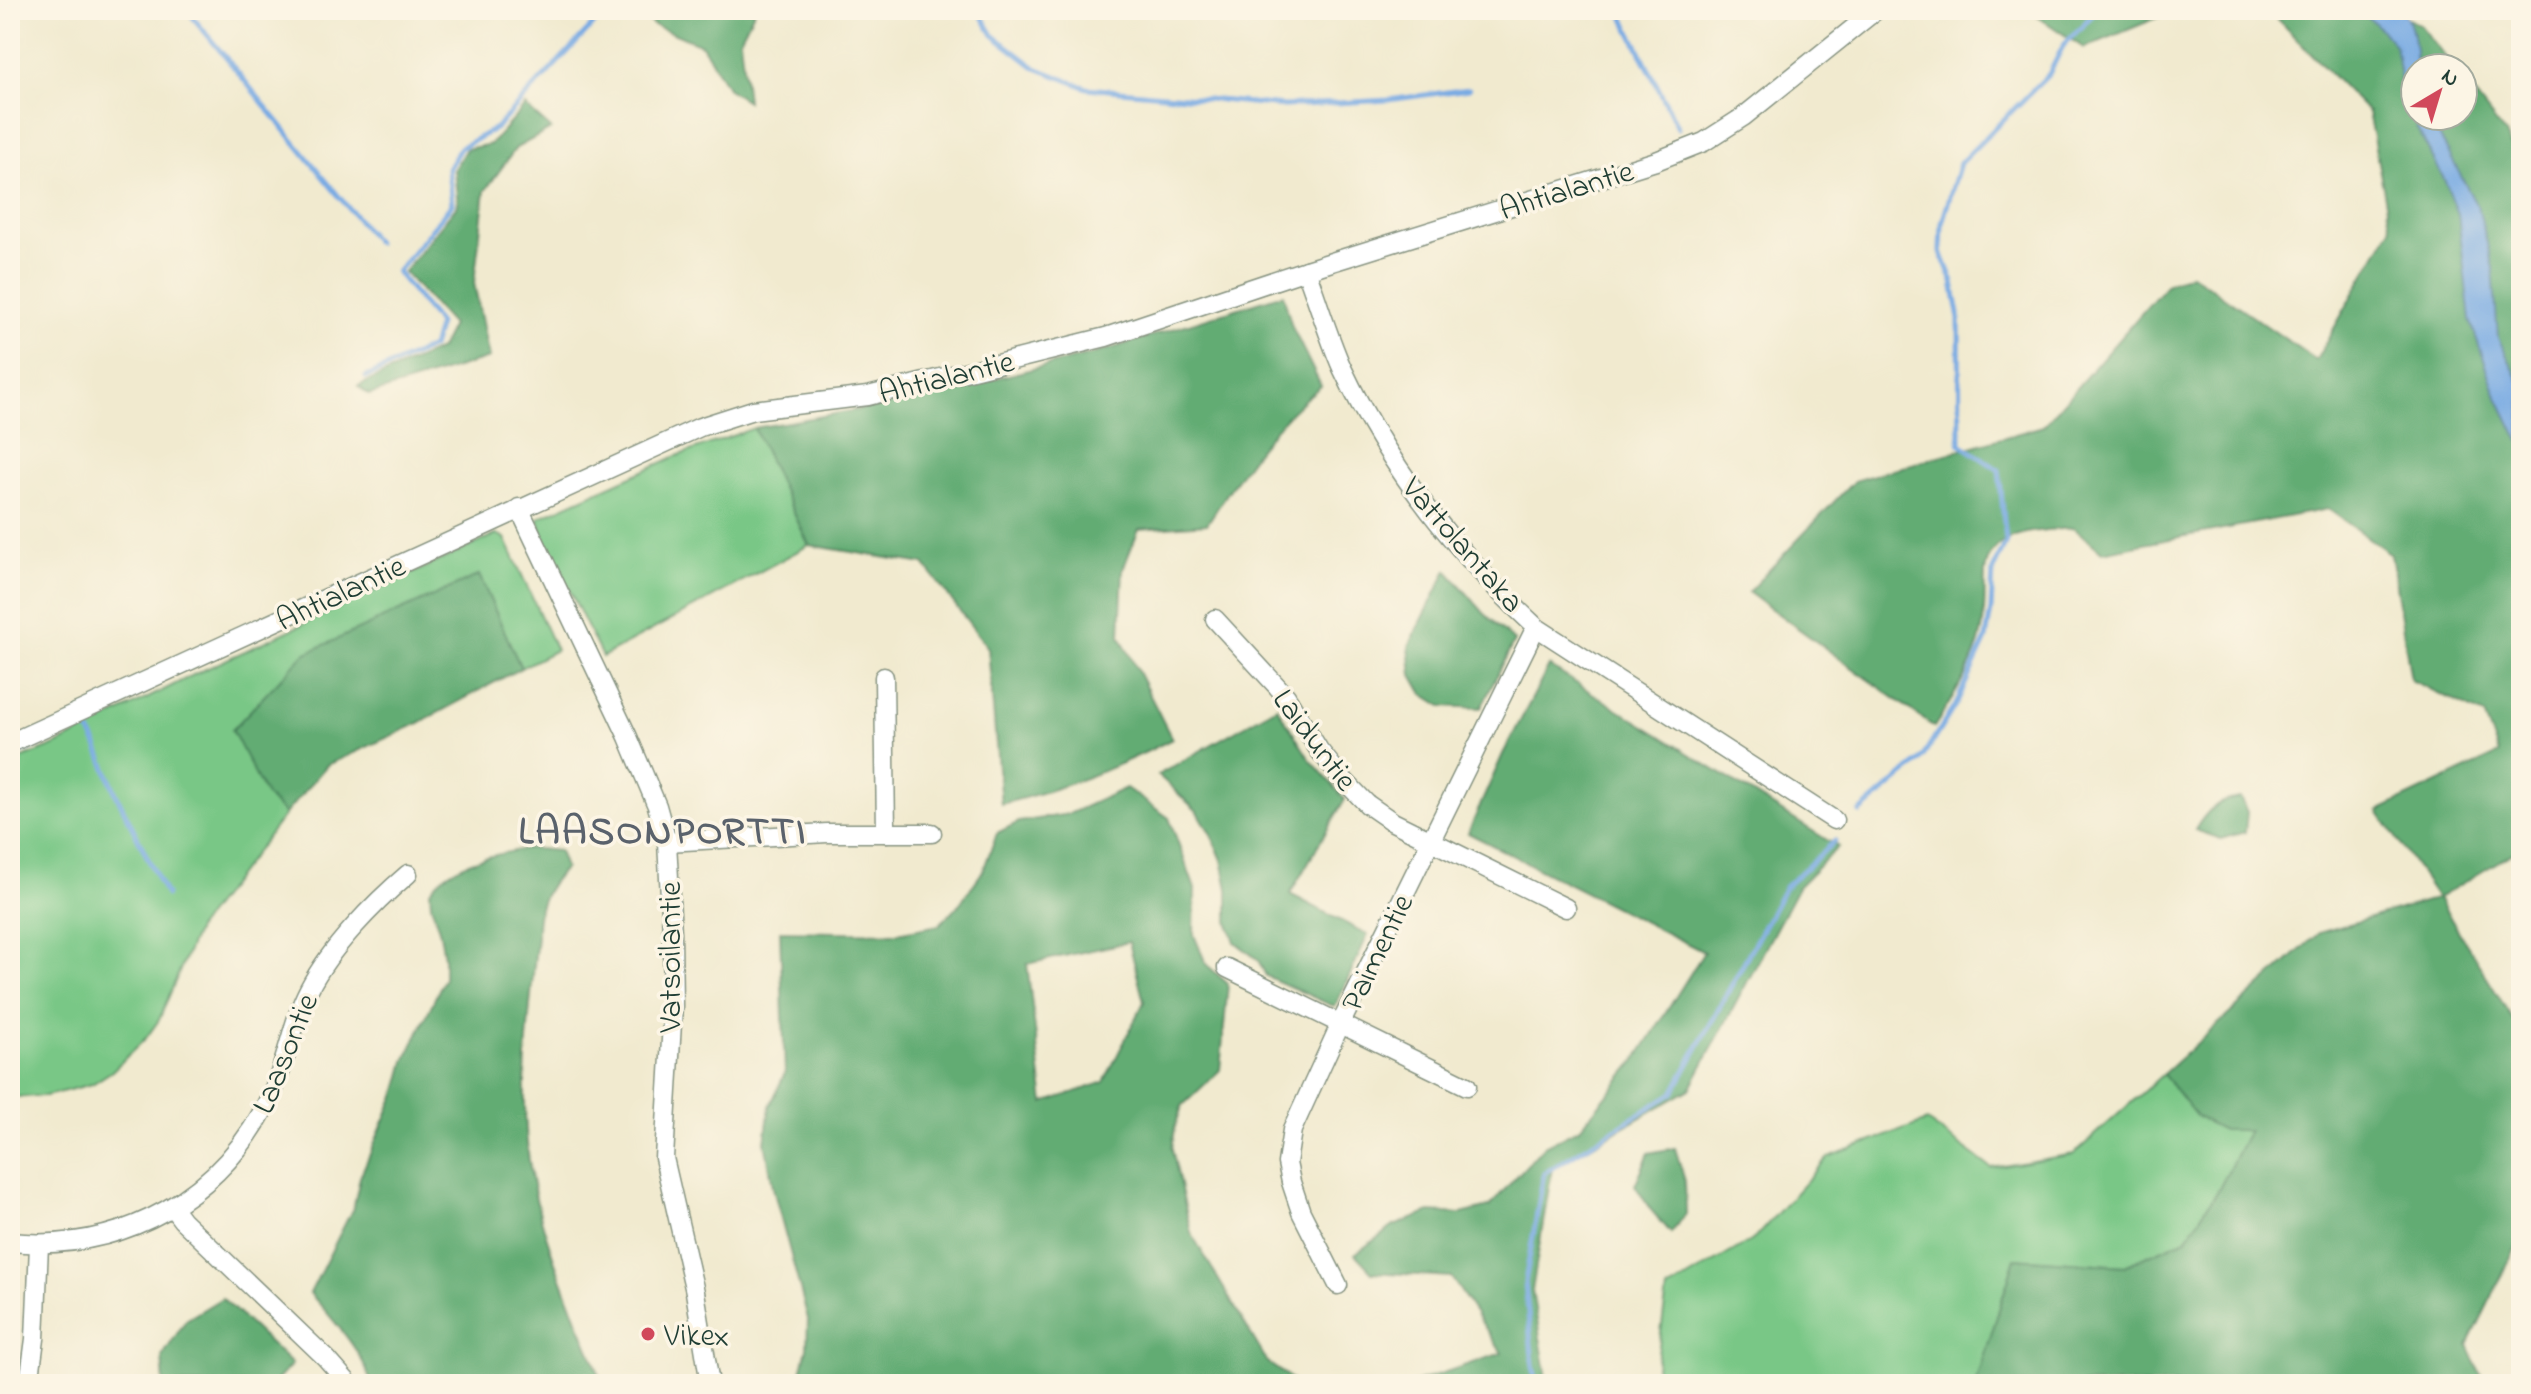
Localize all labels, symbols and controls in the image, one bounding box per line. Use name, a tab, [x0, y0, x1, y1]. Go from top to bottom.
north arrow	[2399, 52, 2479, 132]
text: N	[2434, 61, 2465, 96]
street label: Ahtialantie	[1494, 150, 1641, 235]
street label: Ahtialantie	[874, 340, 1020, 419]
street label: Vattolantaka	[1388, 467, 1534, 625]
street label: Ahtialantie	[269, 544, 415, 646]
street label: Laiduntie	[1259, 680, 1368, 803]
district label: LAASONPORTTI	[518, 804, 808, 863]
street label: Vatsoilantie	[649, 881, 696, 1034]
street label: Paimentie	[1331, 886, 1428, 1020]
street label: Laasontie	[242, 987, 333, 1122]
place label: Vikex	[663, 1314, 729, 1361]
marker: Vikex	[639, 1325, 657, 1343]

